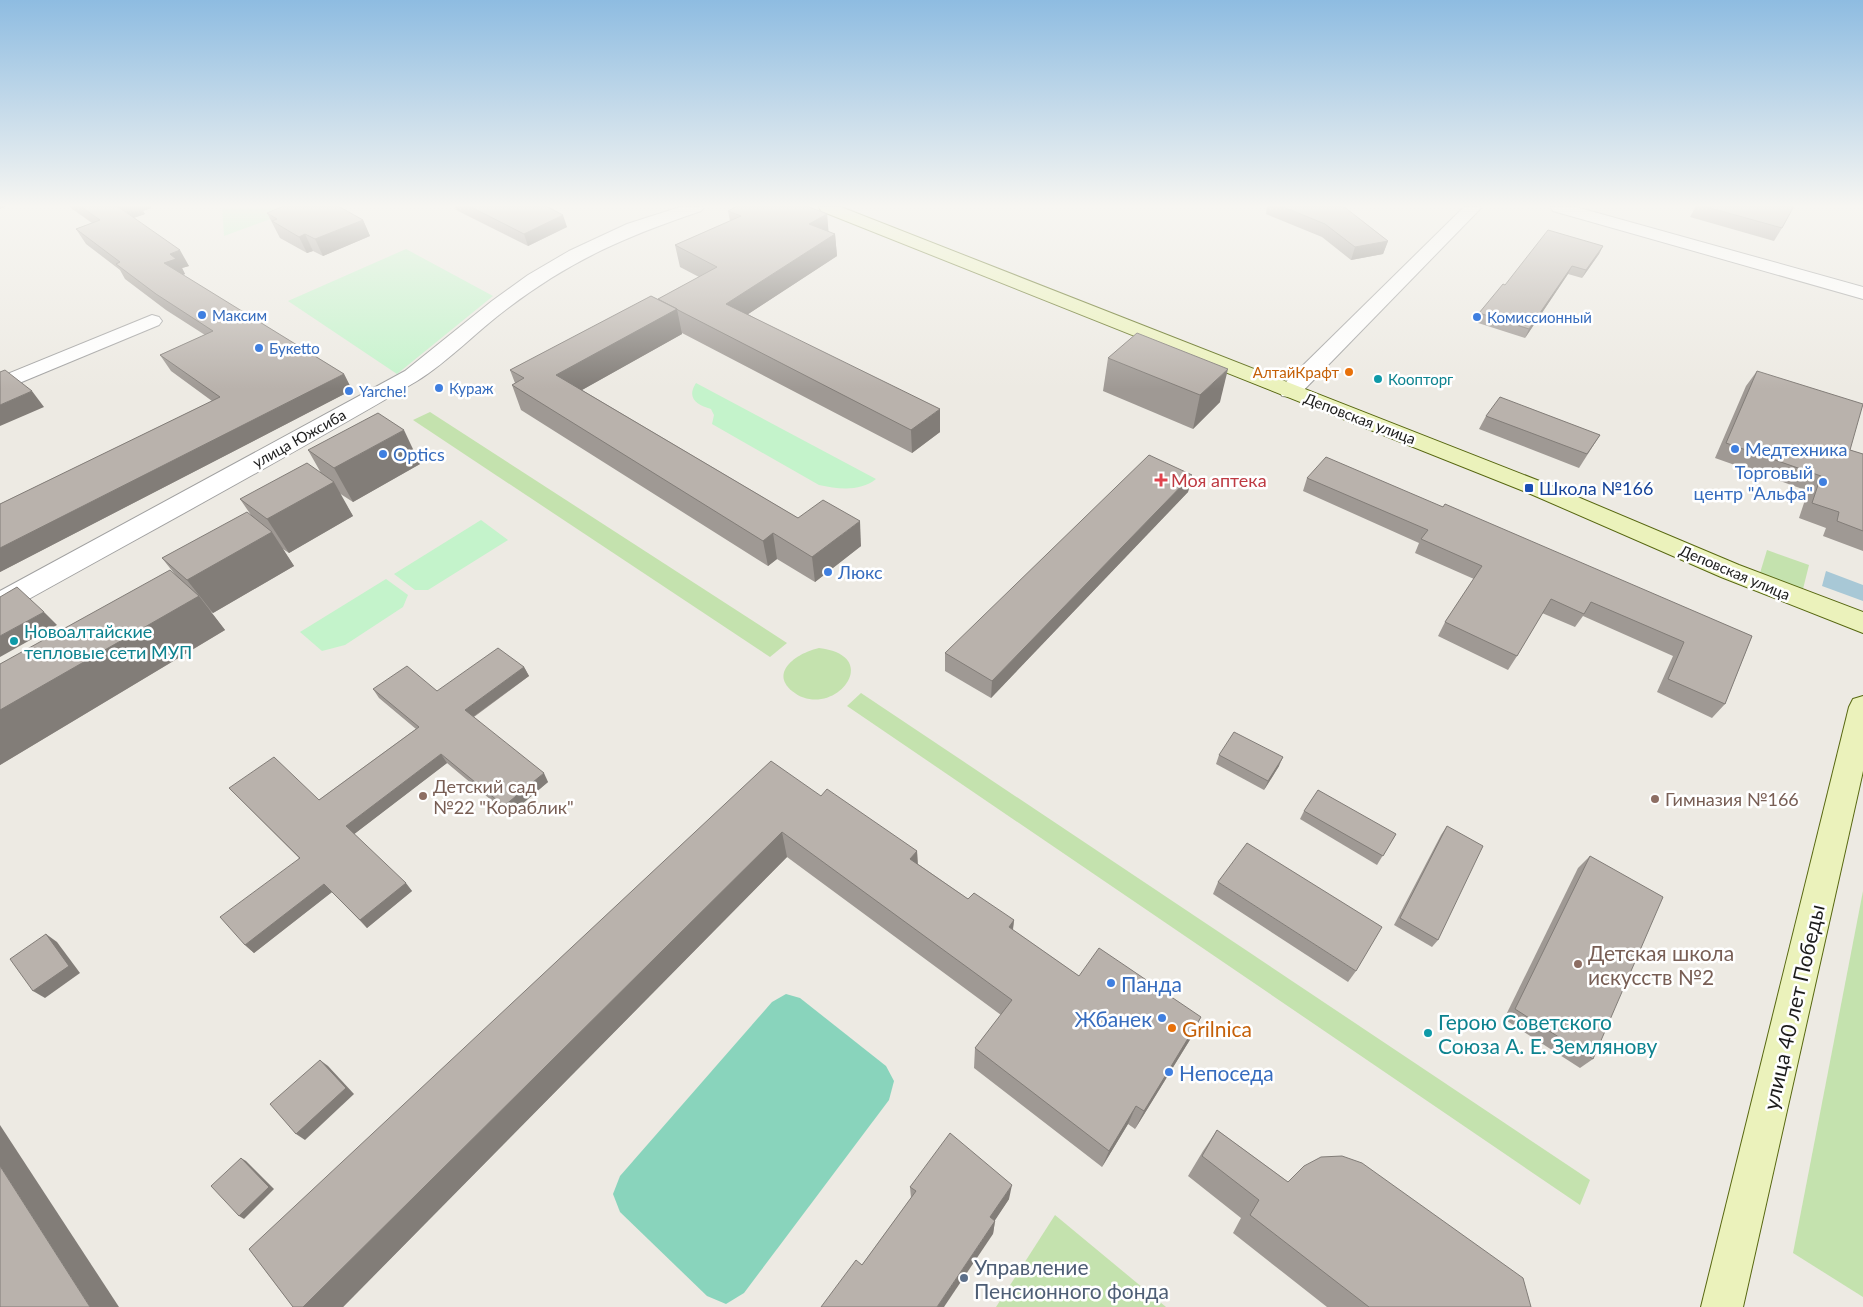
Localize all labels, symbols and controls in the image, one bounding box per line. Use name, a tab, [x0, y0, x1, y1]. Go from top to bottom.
place label: Максим	[212, 306, 267, 324]
place label: Комиссионный	[1487, 308, 1592, 326]
marker: Максим	[196, 309, 208, 321]
marker: Комиссионный	[1471, 311, 1483, 323]
place label: Букеttо	[269, 339, 320, 357]
marker: Букеttо	[253, 342, 265, 354]
place label: АлтайКрафт	[1253, 363, 1339, 381]
marker: АлтайКрафт	[1343, 366, 1355, 378]
place label: Коопторг	[1388, 370, 1453, 388]
marker: Коопторг	[1372, 373, 1384, 385]
place label: Кураж	[449, 379, 494, 397]
place label: Yarche!	[359, 382, 407, 400]
marker: Кураж	[433, 382, 445, 394]
marker: Yarche!	[343, 385, 355, 397]
street label: Деповская улица	[1302, 388, 1418, 448]
street label: улица Южсиба	[249, 405, 349, 471]
place label: Медтехника	[1745, 438, 1847, 460]
place label: Optics	[393, 443, 445, 465]
marker: Медтехника	[1729, 443, 1741, 455]
marker: Optics	[377, 448, 389, 460]
place label: Торговый центр "Альфа"	[1694, 461, 1813, 504]
place label: Моя аптека	[1171, 469, 1267, 491]
marker: Моя аптека	[1155, 474, 1167, 486]
marker: Торговый центр "Альфа"	[1817, 476, 1829, 488]
place label: Школа №166	[1539, 477, 1653, 499]
marker: Школа №166	[1523, 482, 1535, 494]
street label: Деповская улица	[1677, 541, 1793, 603]
place label: Люкс	[837, 561, 883, 583]
marker: Люкс	[822, 566, 834, 578]
place label: Новоалтайские тепловые сети МУП	[24, 620, 192, 663]
marker: Новоалтайские тепловые сети МУП	[8, 635, 20, 647]
place label: Детский сад №22 "Кораблик"	[433, 775, 574, 818]
place label: Гимназия №166	[1665, 788, 1799, 810]
marker: Детский сад №22 "Кораблик"	[417, 790, 429, 802]
marker: Гимназия №166	[1649, 793, 1661, 805]
street label: улица 40 лет Победы	[1757, 902, 1829, 1112]
place label: Детская школа искусств №2	[1588, 940, 1734, 989]
marker: Детская школа искусств №2	[1572, 958, 1584, 970]
place label: Панда	[1121, 971, 1182, 996]
marker: Панда	[1105, 977, 1117, 989]
place label: Жбанек	[1075, 1006, 1152, 1031]
place label: Герою Советского Союза А. Е. Землянову	[1438, 1009, 1658, 1058]
marker: Жбанек	[1156, 1012, 1168, 1024]
place label: Grilnica	[1182, 1016, 1252, 1041]
marker: Grilnica	[1166, 1022, 1178, 1034]
marker: Герою Советского Союза А. Е. Землянову	[1422, 1027, 1434, 1039]
place label: Непоседа	[1179, 1060, 1274, 1085]
marker: Непоседа	[1163, 1066, 1175, 1078]
place label: Управление Пенсионного фонда	[974, 1254, 1169, 1303]
marker: Управление Пенсионного фонда	[958, 1272, 970, 1284]

